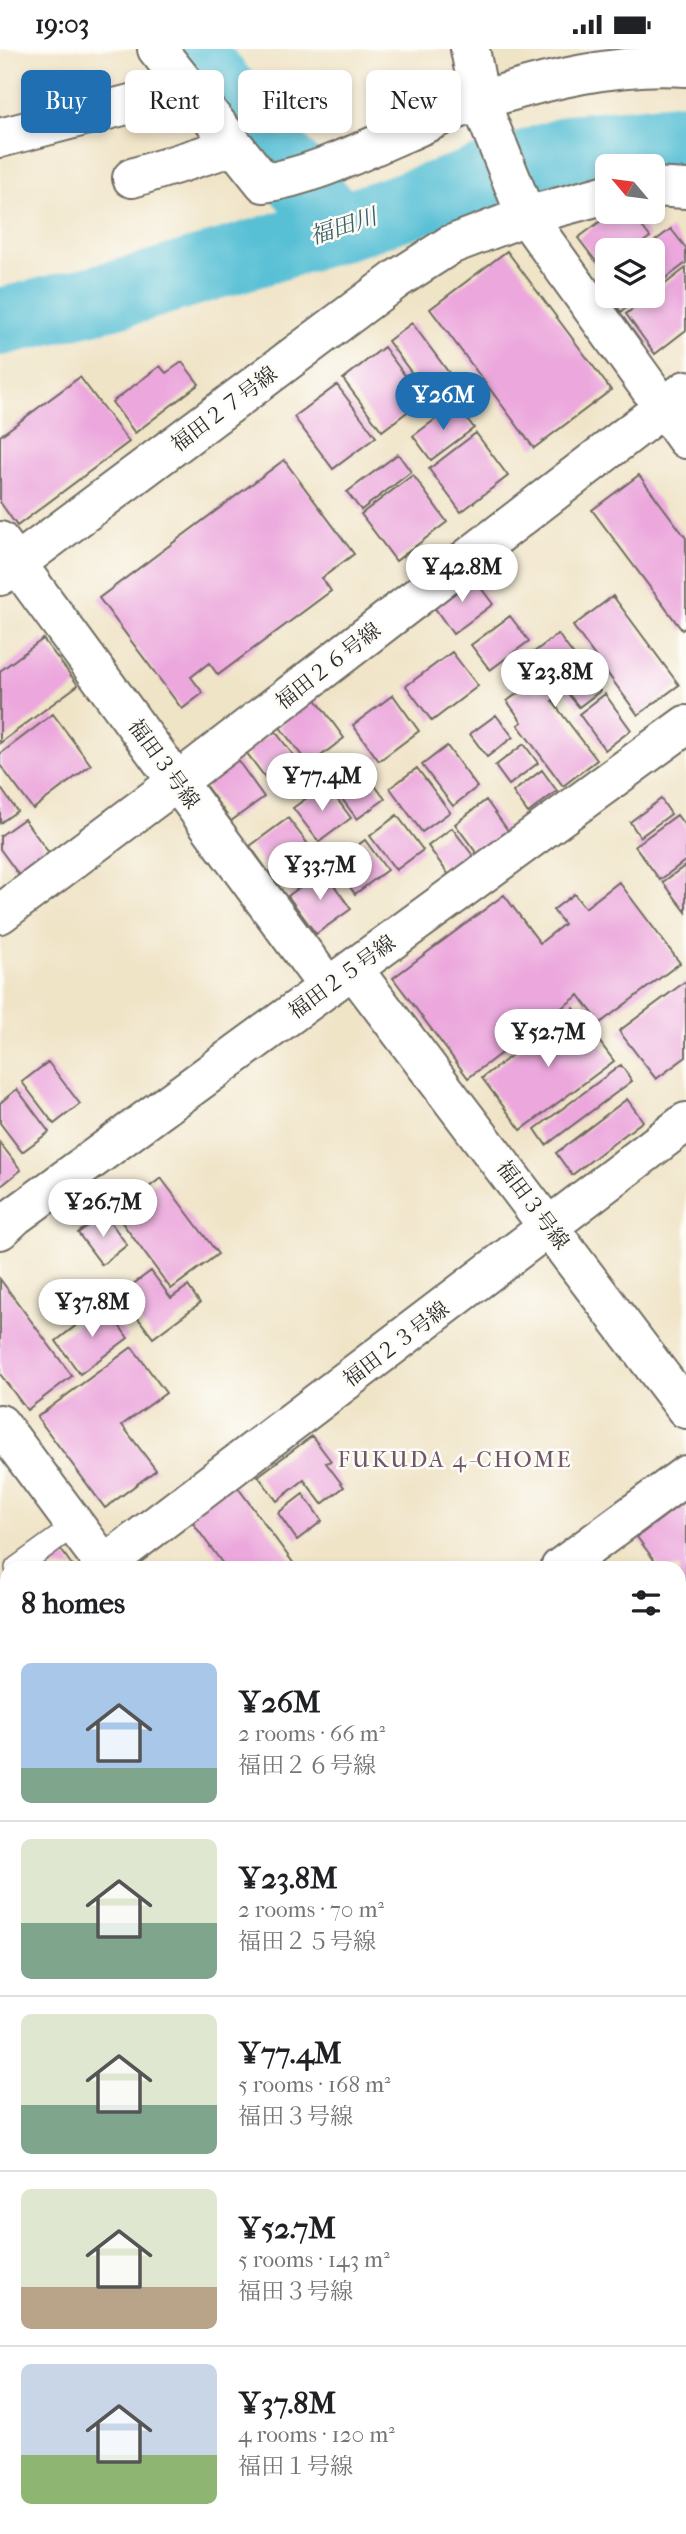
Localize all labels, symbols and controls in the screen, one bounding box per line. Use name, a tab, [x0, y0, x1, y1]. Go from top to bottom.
text: 19:03	[35, 9, 89, 40]
chip: Buy	[21, 70, 111, 133]
chip: Rent	[125, 70, 224, 133]
chip: Filters	[238, 70, 352, 133]
chip: New	[366, 70, 461, 133]
north arrow	[595, 154, 665, 224]
map controls	[595, 154, 665, 308]
water label: 福田川	[306, 202, 383, 250]
button: layers	[595, 238, 665, 308]
street label: 福田２７号線	[166, 362, 282, 456]
pin: ¥26M	[402, 373, 484, 432]
text: ¥26M	[411, 381, 475, 408]
pin: ¥42.8M	[405, 545, 519, 604]
text: ¥42.8M	[422, 553, 502, 580]
street label: 福田２６号線	[271, 618, 385, 714]
pin: ¥23.8M	[498, 649, 612, 709]
text: ¥23.8M	[517, 658, 593, 685]
street label: 福田３号線	[123, 714, 205, 814]
pin: ¥77.4M	[265, 753, 379, 813]
text: ¥77.4M	[282, 762, 362, 789]
pin: ¥33.7M	[263, 843, 377, 902]
text: ¥33.7M	[284, 851, 356, 878]
street label: 福田２５号線	[284, 930, 400, 1024]
pin: ¥52.7M	[491, 1009, 605, 1069]
text: ¥52.7M	[511, 1018, 585, 1045]
street label: 福田３号線	[492, 1156, 574, 1254]
pin: ¥26.7M	[46, 1179, 160, 1239]
text: ¥26.7M	[64, 1188, 142, 1215]
pin: ¥37.8M	[35, 1279, 149, 1339]
text: ¥37.8M	[54, 1288, 130, 1315]
street label: 福田２３号線	[338, 1297, 454, 1391]
district label: FUKUDA 4-CHOME	[337, 1446, 573, 1473]
icon: filters	[627, 1584, 665, 1622]
text: 8 homes	[21, 1586, 125, 1621]
text: ¥26M	[238, 1685, 320, 1720]
icon: home	[77, 1691, 161, 1775]
text: 2 rooms · 66 m²	[238, 1720, 385, 1747]
text: 福田２６号線	[238, 1752, 376, 1779]
text: ¥23.8M	[238, 1861, 337, 1896]
icon: home	[77, 1867, 161, 1951]
text: 2 rooms · 70 m²	[238, 1896, 384, 1923]
text: 福田２５号線	[238, 1928, 376, 1955]
text: ¥77.4M	[238, 2036, 341, 2071]
icon: home	[77, 2042, 161, 2126]
text: 5 rooms · 168 m²	[238, 2071, 391, 2098]
text: 福田３号線	[238, 2103, 353, 2130]
text: ¥52.7M	[238, 2211, 336, 2246]
icon: home	[77, 2217, 161, 2301]
text: 5 rooms · 143 m²	[238, 2246, 390, 2273]
text: 福田３号線	[238, 2278, 353, 2305]
text: ¥37.8M	[238, 2386, 336, 2421]
icon: home	[77, 2392, 161, 2476]
text: 4 rooms · 120 m²	[238, 2421, 395, 2448]
text: 福田１号線	[238, 2453, 353, 2480]

